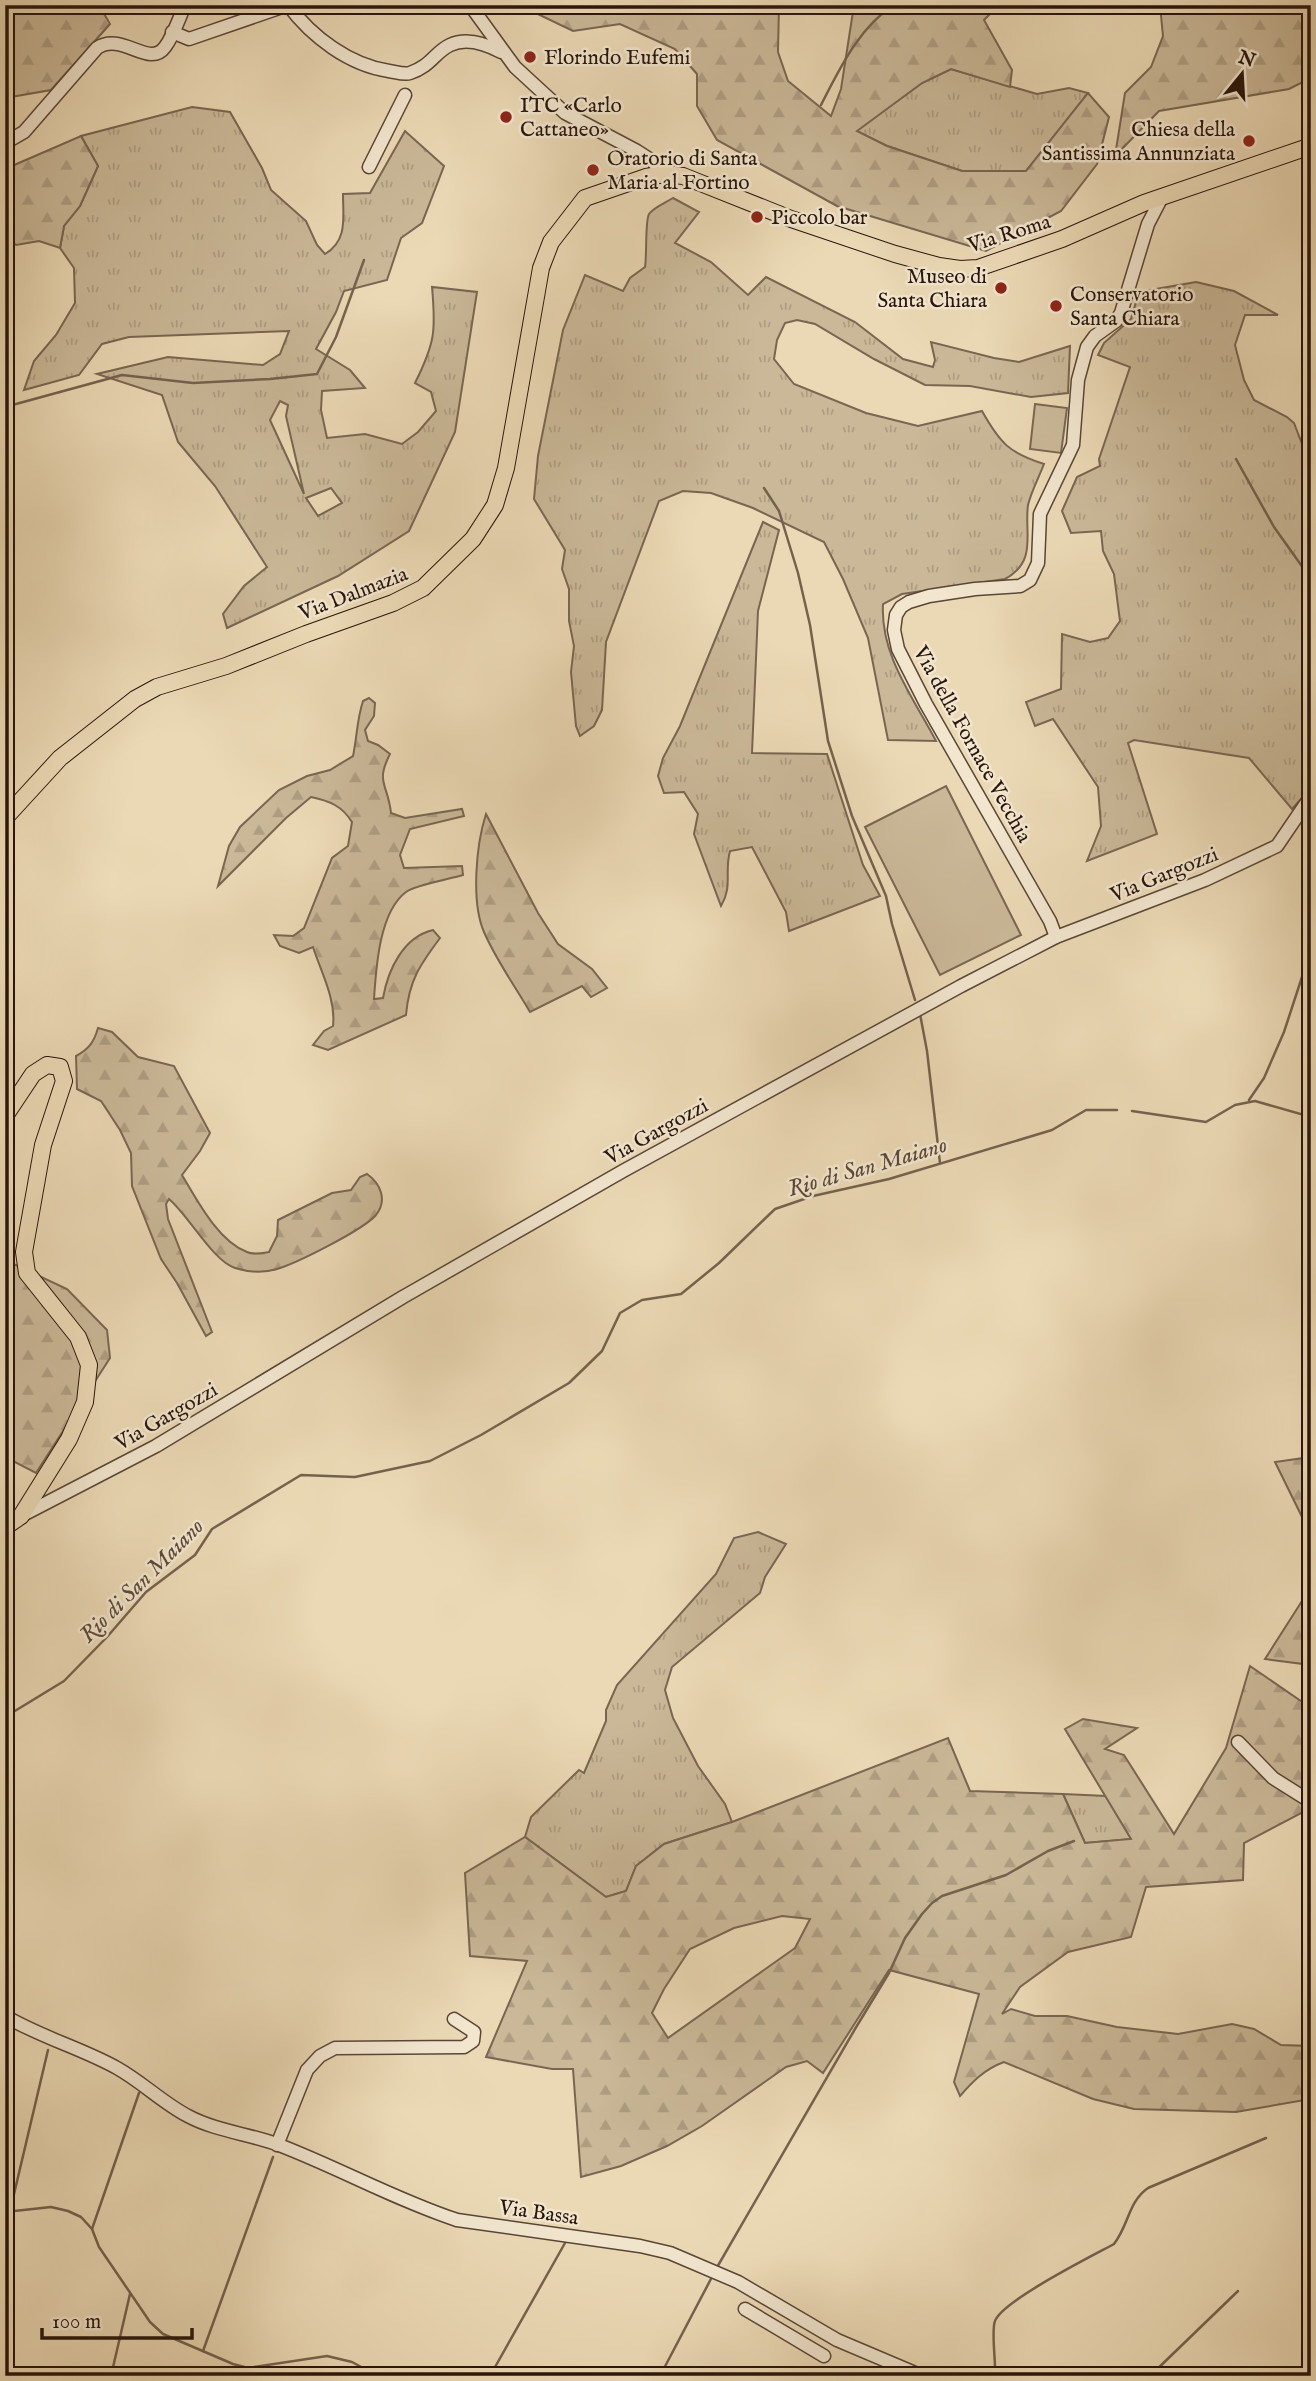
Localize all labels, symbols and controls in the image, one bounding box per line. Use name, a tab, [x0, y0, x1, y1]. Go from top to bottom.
north arrow	[1208, 38, 1278, 108]
place label: Florindo Eufemi	[544, 45, 690, 72]
text: N	[1234, 45, 1259, 74]
marker: Florindo Eufemi	[522, 49, 538, 65]
place label: ITC «Carlo Cattaneo»	[520, 93, 622, 144]
marker: ITC «Carlo Cattaneo»	[498, 109, 514, 125]
place label: Chiesa della Santissima Annunziata	[1042, 117, 1236, 168]
marker: Chiesa della Santissima Annunziata	[1241, 133, 1257, 149]
place label: Oratorio di Santa Maria al Fortino	[607, 146, 758, 197]
marker: Oratorio di Santa Maria al Fortino	[585, 162, 601, 178]
place label: Piccolo bar	[771, 205, 868, 232]
marker: Piccolo bar	[749, 209, 765, 225]
street label: Via Roma	[964, 209, 1055, 260]
place label: Museo di Santa Chiara	[877, 264, 988, 315]
marker: Museo di Santa Chiara	[993, 280, 1009, 296]
place label: Conservatorio Santa Chiara	[1070, 282, 1193, 333]
marker: Conservatorio Santa Chiara	[1048, 298, 1064, 314]
street label: Via Dalmazia	[294, 561, 413, 628]
street label: Via della Fornace Vecchia	[906, 641, 1037, 849]
street label: Via Gargozzi	[1106, 841, 1223, 910]
street label: Via Gargozzi	[599, 1093, 713, 1172]
water label: Rio di San Maiano	[784, 1131, 950, 1204]
street label: Via Gargozzi	[110, 1377, 223, 1458]
water label: Rio di San Maiano	[74, 1513, 210, 1649]
street label: Via Bassa	[496, 2194, 581, 2233]
scale bar	[42, 2297, 192, 2341]
text: 100 m	[52, 2309, 101, 2336]

